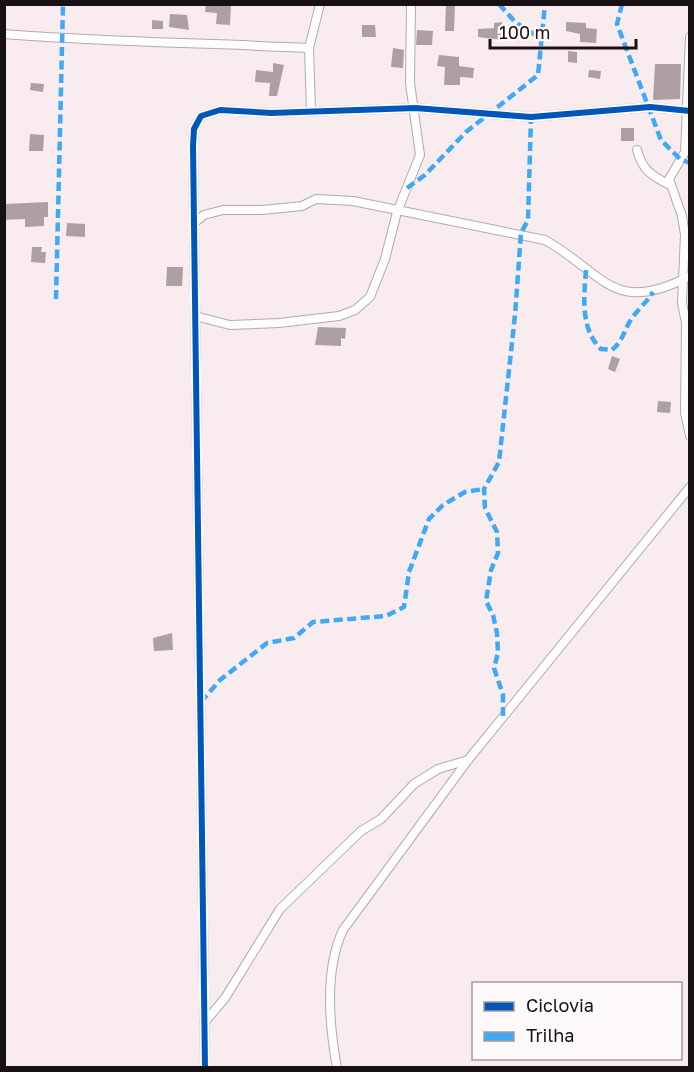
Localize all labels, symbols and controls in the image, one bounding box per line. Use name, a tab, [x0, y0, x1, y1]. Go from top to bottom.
scale bar	[490, 12, 636, 50]
text: 100 m	[499, 21, 550, 43]
legend	[472, 982, 682, 1060]
text: Ciclovia	[526, 994, 594, 1016]
text: Trilha	[526, 1024, 574, 1046]

